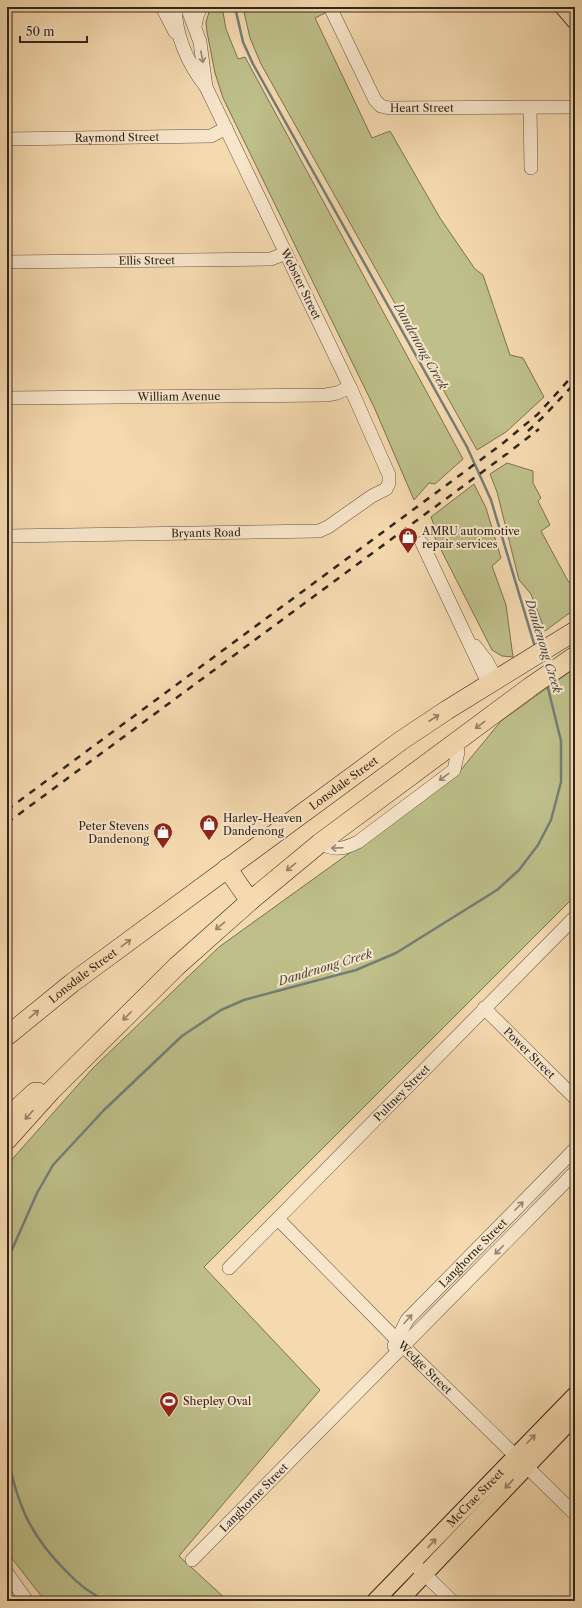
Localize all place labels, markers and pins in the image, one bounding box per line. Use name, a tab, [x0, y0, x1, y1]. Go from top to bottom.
place label: AMRU automotive repair services	[421, 524, 520, 551]
shop icon: AMRU automotive repair services	[397, 526, 419, 554]
place label: Harley-Heaven Dandenong	[223, 811, 302, 838]
shop icon: Harley-Heaven Dandenong	[198, 813, 220, 841]
place label: Peter Stevens Dandenong	[79, 819, 149, 846]
shop icon: Peter Stevens Dandenong	[152, 821, 174, 849]
sports icon: Shepley Oval	[158, 1390, 180, 1418]
place label: Shepley Oval	[183, 1394, 252, 1408]

